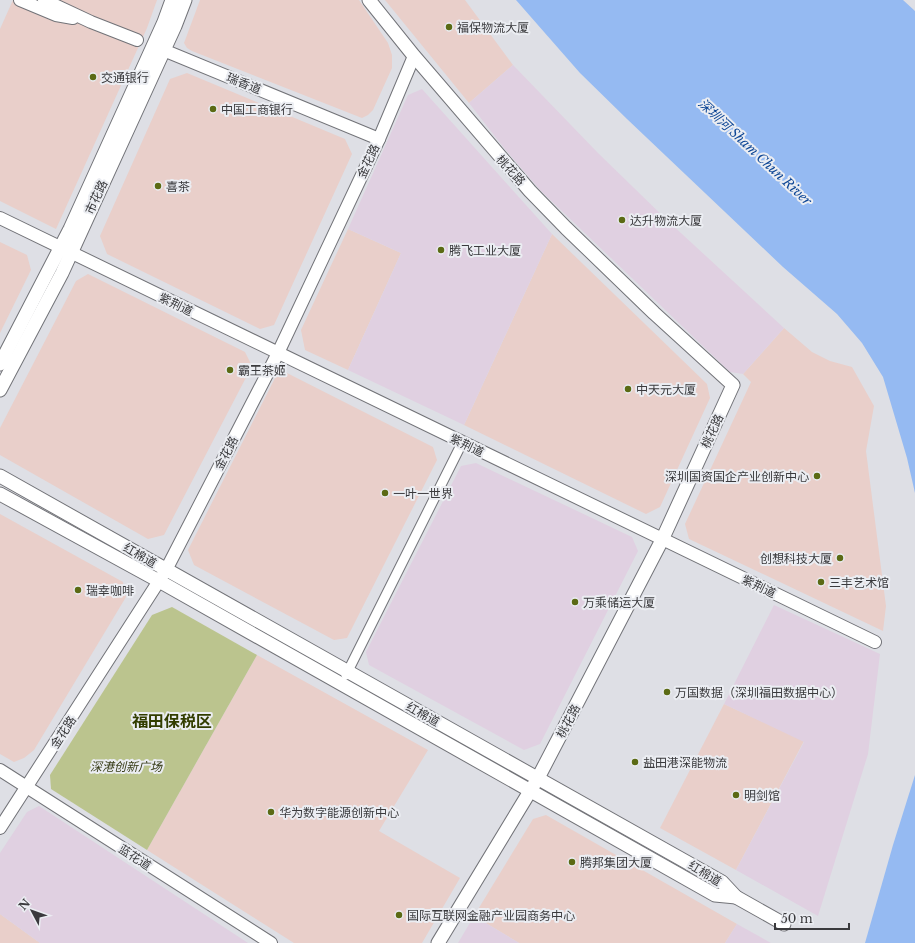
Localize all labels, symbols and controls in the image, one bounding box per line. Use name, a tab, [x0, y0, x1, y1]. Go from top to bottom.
place label: 福保物流大厦	[457, 20, 529, 35]
marker: 福保物流大厦	[444, 22, 454, 32]
street label: 瑞香道	[224, 69, 264, 97]
place label: 交通银行	[101, 70, 149, 85]
marker: 交通银行	[88, 72, 98, 82]
water label: 深圳河 Sham Chun River	[695, 95, 816, 210]
place label: 中国工商银行	[221, 102, 293, 117]
marker: 中国工商银行	[208, 104, 218, 114]
street label: 金花路	[354, 142, 382, 180]
street label: 桃花路	[493, 152, 529, 188]
street label: 市花路	[82, 178, 110, 216]
place label: 喜茶	[166, 179, 190, 194]
marker: 喜茶	[153, 181, 163, 191]
place label: 达升物流大厦	[630, 213, 702, 228]
marker: 达升物流大厦	[617, 215, 627, 225]
place label: 腾飞工业大厦	[449, 243, 521, 258]
marker: 腾飞工业大厦	[436, 245, 446, 255]
street label: 紫荆道	[157, 289, 195, 319]
place label: 霸王茶姬	[238, 363, 286, 378]
marker: 霸王茶姬	[225, 365, 235, 375]
place label: 中天元大厦	[636, 382, 696, 397]
marker: 中天元大厦	[623, 384, 633, 394]
street label: 桃花路	[698, 412, 726, 450]
street label: 紫荆道	[448, 430, 486, 460]
street label: 金花路	[211, 434, 241, 472]
place label: 深圳国资国企产业创新中心	[665, 469, 809, 484]
marker: 深圳国资国企产业创新中心	[812, 471, 822, 481]
place label: 一叶一世界	[393, 486, 453, 501]
marker: 一叶一世界	[380, 488, 390, 498]
street label: 红棉道	[121, 540, 159, 570]
place label: 创想科技大厦	[760, 551, 832, 566]
marker: 创想科技大厦	[835, 553, 845, 563]
street label: 紫荆道	[740, 571, 778, 601]
place label: 三丰艺术馆	[829, 575, 889, 590]
marker: 三丰艺术馆	[816, 577, 826, 587]
place label: 瑞幸咖啡	[86, 583, 134, 598]
marker: 瑞幸咖啡	[73, 585, 83, 595]
place label: 万乘储运大厦	[583, 595, 655, 610]
marker: 万乘储运大厦	[570, 597, 580, 607]
place label: 万国数据（深圳福田数据中心）	[675, 685, 843, 700]
marker: 万国数据（深圳福田数据中心）	[662, 687, 672, 697]
street label: 红棉道	[404, 699, 442, 729]
street label: 桃花路	[553, 702, 583, 740]
district label: 福田保税区	[132, 711, 212, 731]
street label: 金花路	[47, 713, 79, 751]
place label: 盐田港深能物流	[643, 755, 727, 770]
marker: 盐田港深能物流	[630, 757, 640, 767]
park label: 深港创新广场	[90, 759, 163, 774]
place label: 明剑馆	[744, 788, 780, 803]
marker: 明剑馆	[731, 790, 741, 800]
place label: 华为数字能源创新中心	[279, 805, 399, 820]
marker: 华为数字能源创新中心	[266, 807, 276, 817]
street label: 蓝花道	[116, 841, 154, 873]
place label: 腾邦集团大厦	[580, 855, 652, 870]
marker: 腾邦集团大厦	[567, 857, 577, 867]
street label: 红棉道	[686, 857, 724, 889]
north arrow	[12, 891, 52, 931]
text: N	[16, 895, 34, 913]
scale bar	[775, 905, 849, 931]
place label: 国际互联网金融产业园商务中心	[407, 908, 575, 923]
marker: 国际互联网金融产业园商务中心	[394, 910, 404, 920]
text: 50 m	[781, 911, 813, 926]

